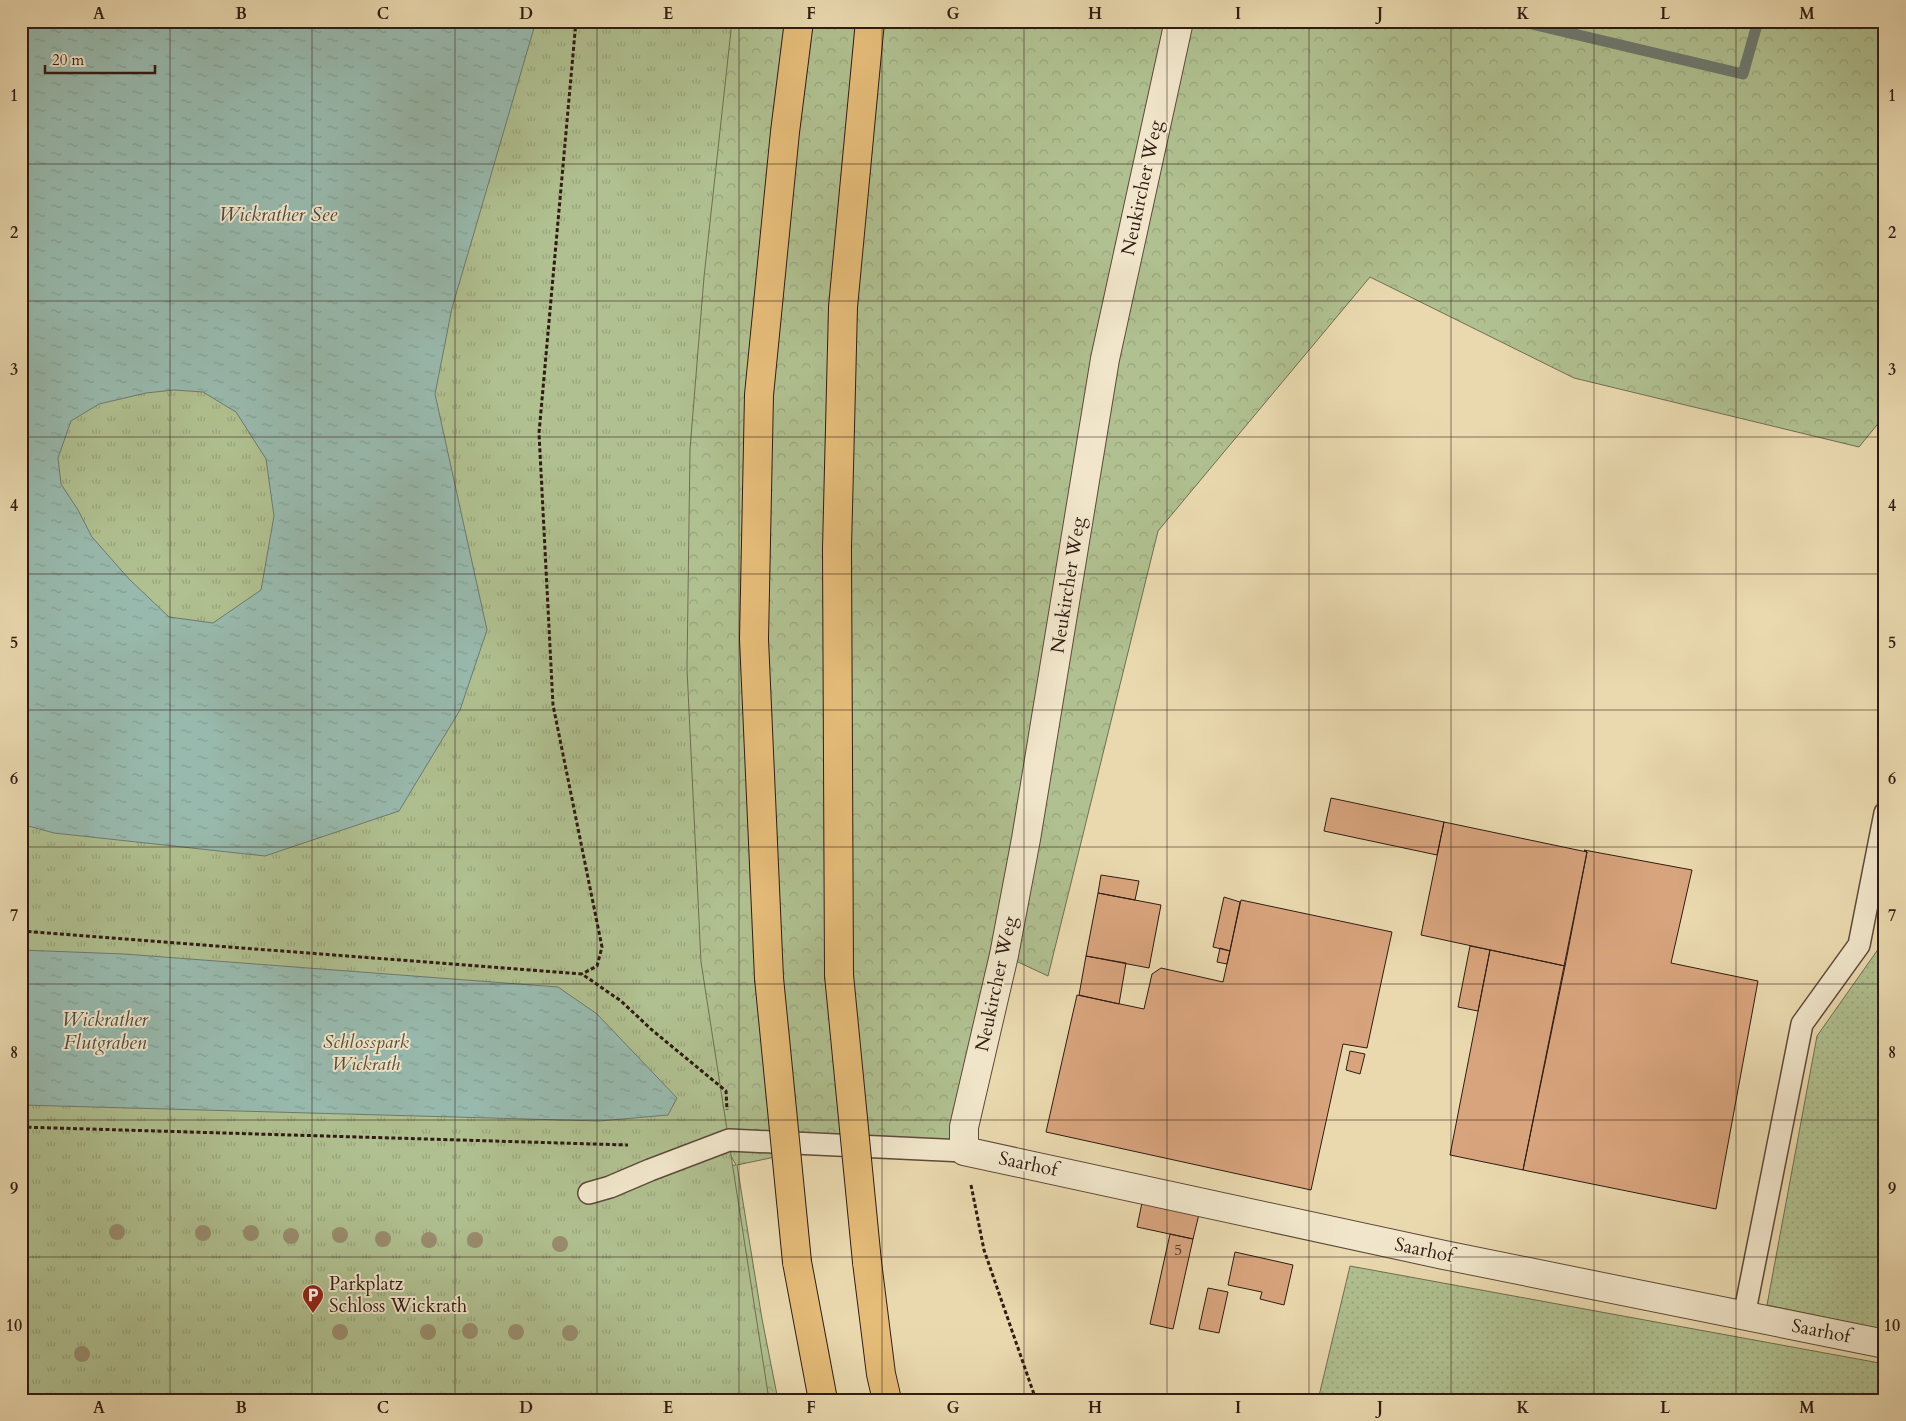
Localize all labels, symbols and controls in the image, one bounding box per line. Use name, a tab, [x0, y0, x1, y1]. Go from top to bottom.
text: A	[93, 3, 105, 25]
text: B	[235, 3, 247, 25]
text: C	[377, 3, 389, 25]
text: D	[519, 3, 533, 25]
text: E	[663, 3, 673, 25]
text: F	[806, 3, 816, 25]
text: G	[946, 3, 960, 25]
text: H	[1088, 3, 1102, 25]
text: I	[1235, 3, 1241, 25]
text: J	[1375, 3, 1383, 25]
text: K	[1517, 3, 1530, 25]
text: L	[1660, 3, 1671, 25]
text: M	[1799, 3, 1815, 25]
scale bar	[45, 42, 155, 74]
text: 20 m	[52, 50, 84, 70]
text: 1	[10, 85, 18, 107]
text: 1	[1888, 85, 1896, 107]
street label: Neukircher Weg	[1115, 118, 1169, 258]
water label: Wickrather See	[219, 201, 337, 228]
text: 2	[10, 222, 18, 244]
text: 2	[1888, 222, 1896, 244]
text: 3	[10, 359, 18, 381]
text: 3	[1888, 359, 1896, 381]
text: 4	[10, 495, 18, 517]
text: 4	[1888, 495, 1896, 517]
street label: Neukircher Weg	[1044, 515, 1092, 655]
text: 5	[10, 632, 18, 654]
text: 5	[1888, 632, 1896, 654]
text: 6	[10, 768, 18, 790]
text: 6	[1888, 768, 1896, 790]
text: 7	[10, 905, 18, 927]
text: 7	[1888, 905, 1896, 927]
street label: Neukircher Weg	[969, 914, 1023, 1054]
water label: Wickrather Flutgraben	[62, 1006, 150, 1056]
park label: Schlosspark Wickrath	[323, 1029, 410, 1077]
text: 8	[10, 1042, 18, 1064]
text: 8	[1888, 1042, 1896, 1064]
street label: Saarhof	[996, 1145, 1063, 1184]
text: 9	[10, 1178, 18, 1200]
text: 9	[1888, 1178, 1896, 1200]
street label: Saarhof	[1392, 1231, 1459, 1270]
house number: 5	[1174, 1239, 1182, 1261]
place label: Parkplatz Schloss Wickrath	[329, 1271, 468, 1319]
parking icon: Parkplatz Schloss Wickrath	[301, 1283, 325, 1314]
street label: Saarhof	[1789, 1313, 1856, 1350]
text: 10	[6, 1315, 22, 1337]
text: 10	[1884, 1315, 1900, 1337]
text: A	[93, 1397, 105, 1419]
text: B	[235, 1397, 247, 1419]
text: C	[377, 1397, 389, 1419]
text: D	[519, 1397, 533, 1419]
text: E	[663, 1397, 673, 1419]
text: F	[806, 1397, 816, 1419]
text: G	[946, 1397, 960, 1419]
text: H	[1088, 1397, 1102, 1419]
text: I	[1235, 1397, 1241, 1419]
text: J	[1375, 1397, 1383, 1419]
text: K	[1517, 1397, 1530, 1419]
text: L	[1660, 1397, 1671, 1419]
text: M	[1799, 1397, 1815, 1419]

